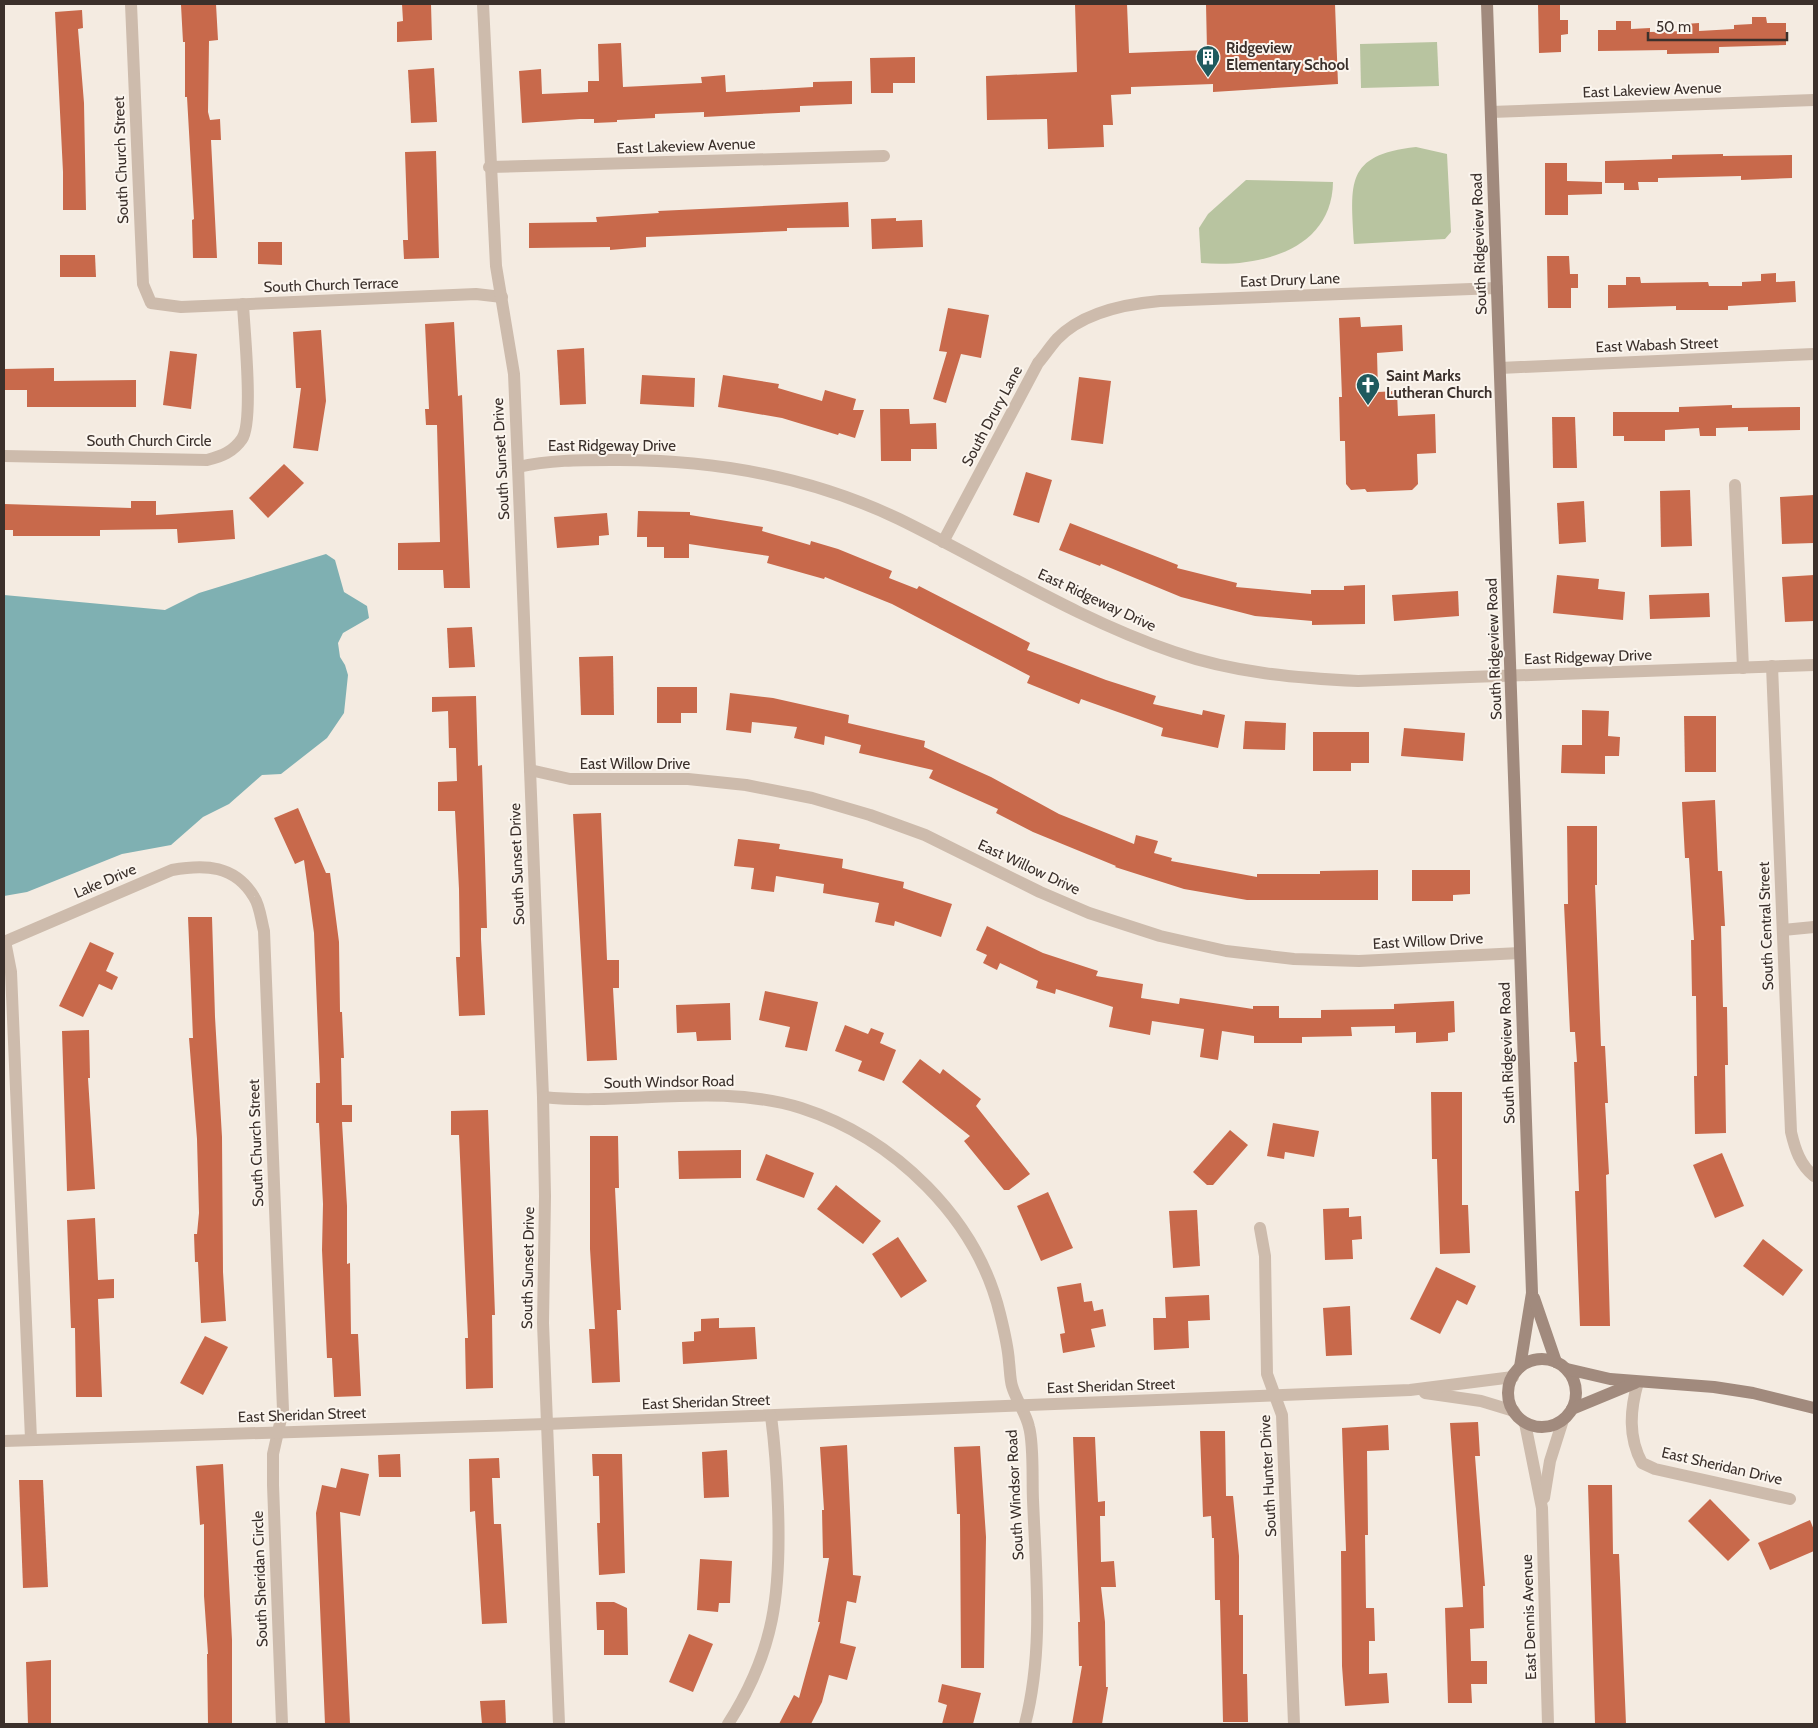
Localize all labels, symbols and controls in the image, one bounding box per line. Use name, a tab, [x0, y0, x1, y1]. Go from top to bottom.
scale bar	[1648, 10, 1787, 42]
text: 50 m	[1656, 18, 1691, 36]
place label: Ridgeview Elementary School	[1226, 39, 1349, 74]
building icon: Ridgeview Elementary School	[1195, 44, 1221, 78]
street label: East Lakeview Avenue	[1582, 79, 1722, 101]
street label: South Church Street	[110, 96, 132, 224]
street label: East Lakeview Avenue	[616, 135, 756, 157]
street label: South Ridgeview Road	[1468, 173, 1490, 315]
street label: East Drury Lane	[1240, 269, 1341, 291]
street label: South Church Terrace	[263, 274, 399, 296]
street label: East Wabash Street	[1595, 334, 1719, 356]
street label: South Drury Lane	[958, 362, 1026, 469]
place label: Saint Marks Lutheran Church	[1386, 367, 1492, 402]
church icon: Saint Marks Lutheran Church	[1355, 372, 1381, 406]
street label: South Sunset Drive	[489, 397, 513, 521]
street label: South Church Circle	[87, 432, 212, 450]
street label: East Ridgeway Drive	[548, 437, 676, 455]
street label: East Ridgeway Drive	[1035, 565, 1159, 635]
street label: South Ridgeview Road	[1483, 578, 1505, 720]
street label: East Ridgeway Drive	[1524, 646, 1653, 668]
street label: East Willow Drive	[580, 755, 691, 773]
street label: South Sunset Drive	[506, 802, 528, 925]
street label: East Willow Drive	[975, 835, 1083, 899]
street label: Lake Drive	[71, 860, 139, 902]
street label: South Central Street	[1755, 861, 1777, 991]
street label: East Willow Drive	[1372, 929, 1484, 953]
street label: South Ridgeview Road	[1496, 982, 1518, 1124]
street label: South Windsor Road	[604, 1072, 734, 1092]
street label: South Church Street	[245, 1079, 267, 1207]
street label: South Sunset Drive	[518, 1206, 538, 1329]
street label: East Sheridan Street	[1047, 1375, 1175, 1397]
street label: East Sheridan Street	[642, 1391, 770, 1413]
street label: East Sheridan Street	[238, 1404, 366, 1426]
street label: South Hunter Drive	[1256, 1414, 1280, 1538]
street label: South Windsor Road	[1003, 1429, 1027, 1561]
street label: East Sheridan Drive	[1660, 1443, 1784, 1489]
street label: South Sheridan Circle	[249, 1510, 271, 1648]
street label: East Dennis Avenue	[1518, 1554, 1540, 1680]

